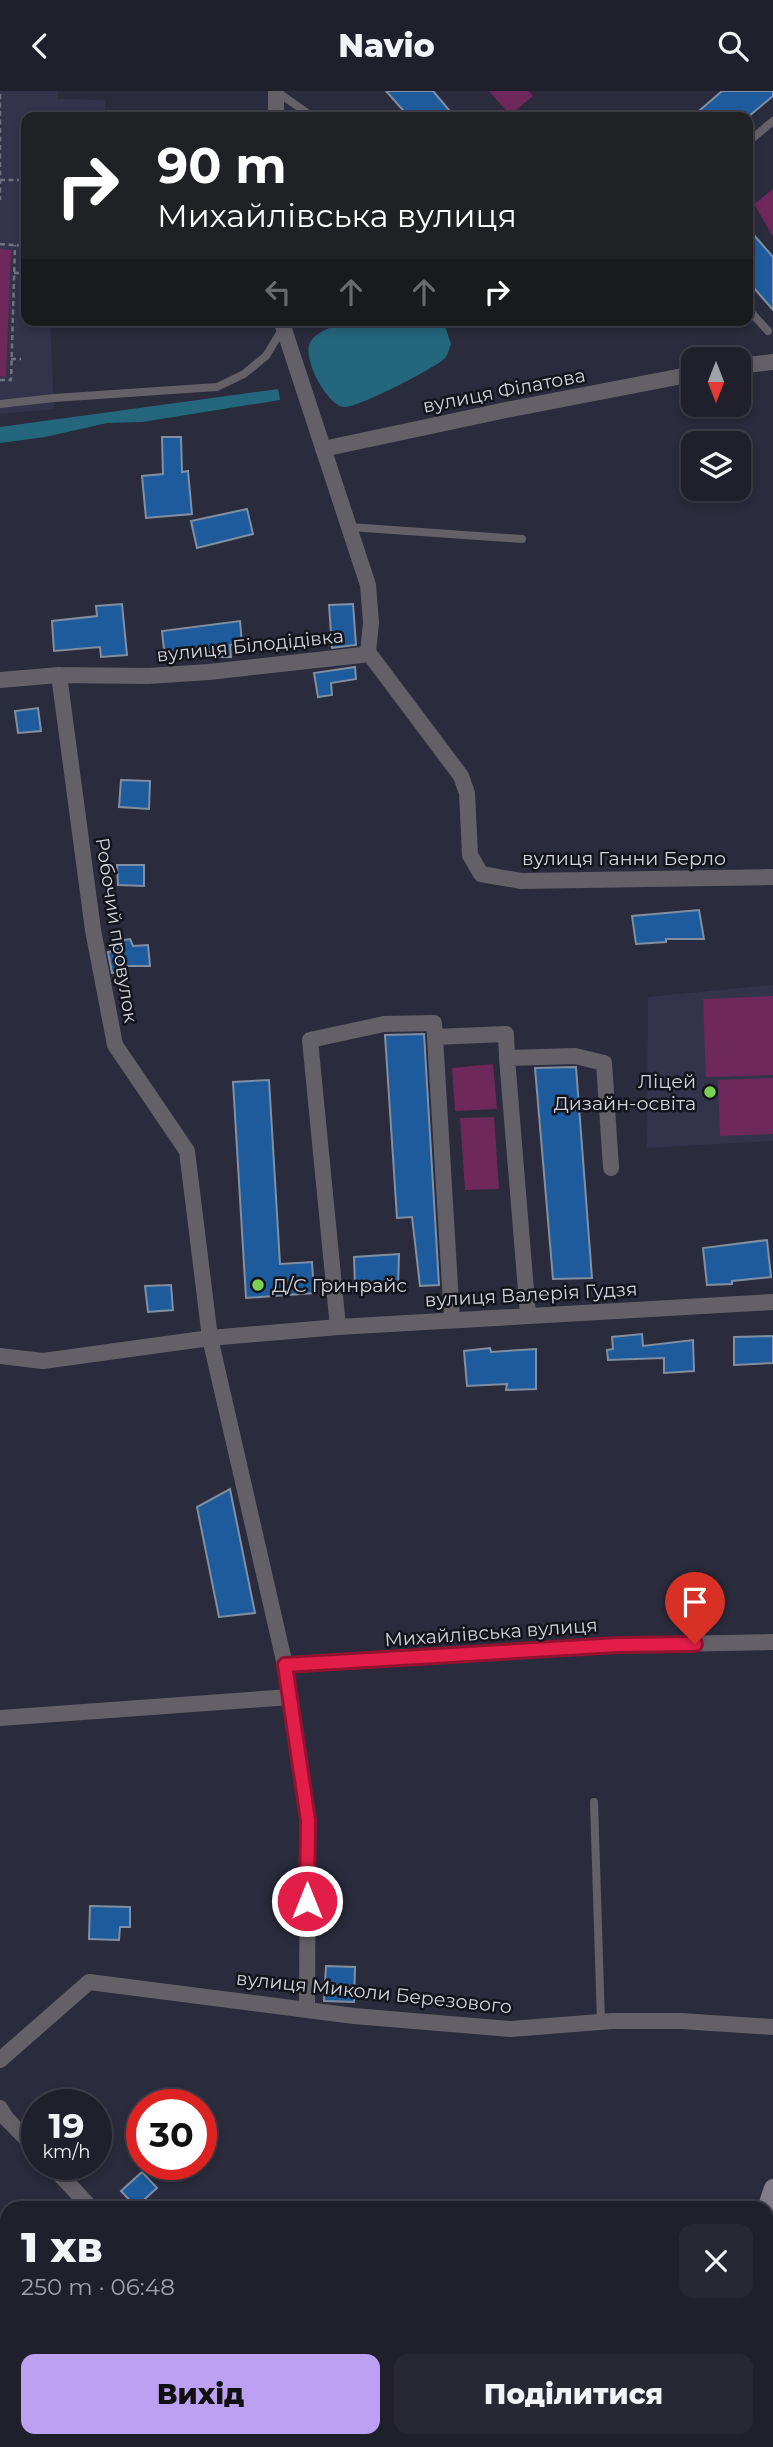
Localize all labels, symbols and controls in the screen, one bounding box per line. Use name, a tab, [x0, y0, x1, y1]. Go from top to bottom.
text: Navio	[338, 26, 435, 65]
icon: back	[21, 27, 59, 65]
icon: search	[714, 27, 752, 65]
text: 90 m	[157, 136, 287, 195]
icon: right	[42, 140, 133, 231]
text: Михайлівська вулиця	[157, 196, 517, 235]
icon: left	[259, 273, 297, 311]
icon: ahead	[332, 273, 370, 311]
icon: ahead	[405, 273, 443, 311]
icon: right	[478, 273, 516, 311]
north arrow	[681, 347, 751, 417]
map controls	[681, 347, 751, 501]
street label: вулиця Філатова	[421, 363, 587, 418]
button: layers	[681, 431, 751, 501]
street label: вулиця Білодідівка	[155, 624, 345, 667]
street label: Робочий провулок	[91, 836, 143, 1024]
street label: вулиця Ганни Берло	[522, 847, 726, 870]
place label: Ліцей Дизайн-освіта	[554, 1070, 696, 1115]
marker: Ліцей Дизайн-освіта	[702, 1084, 718, 1100]
place label: Д/С Гринрайс	[272, 1274, 407, 1297]
marker: Д/С Гринрайс	[250, 1277, 266, 1293]
street label: вулиця Валерія Гудзя	[424, 1277, 638, 1312]
pin	[665, 1572, 725, 1644]
icon: arrive	[676, 1583, 714, 1621]
street label: Михайлівська вулиця	[384, 1614, 598, 1651]
position arrow	[270, 1864, 344, 1938]
street label: вулиця Миколи Березового	[235, 1967, 513, 2018]
speed limit sign: 30	[126, 2089, 217, 2180]
text: 19	[48, 2104, 85, 2147]
text: km/h	[42, 2141, 91, 2163]
text: 1 хв	[21, 2221, 103, 2273]
button: close	[679, 2224, 753, 2298]
text: 250 m · 06:48	[21, 2273, 175, 2301]
button: Вихід	[21, 2354, 380, 2434]
button: Поділитися	[394, 2354, 753, 2434]

